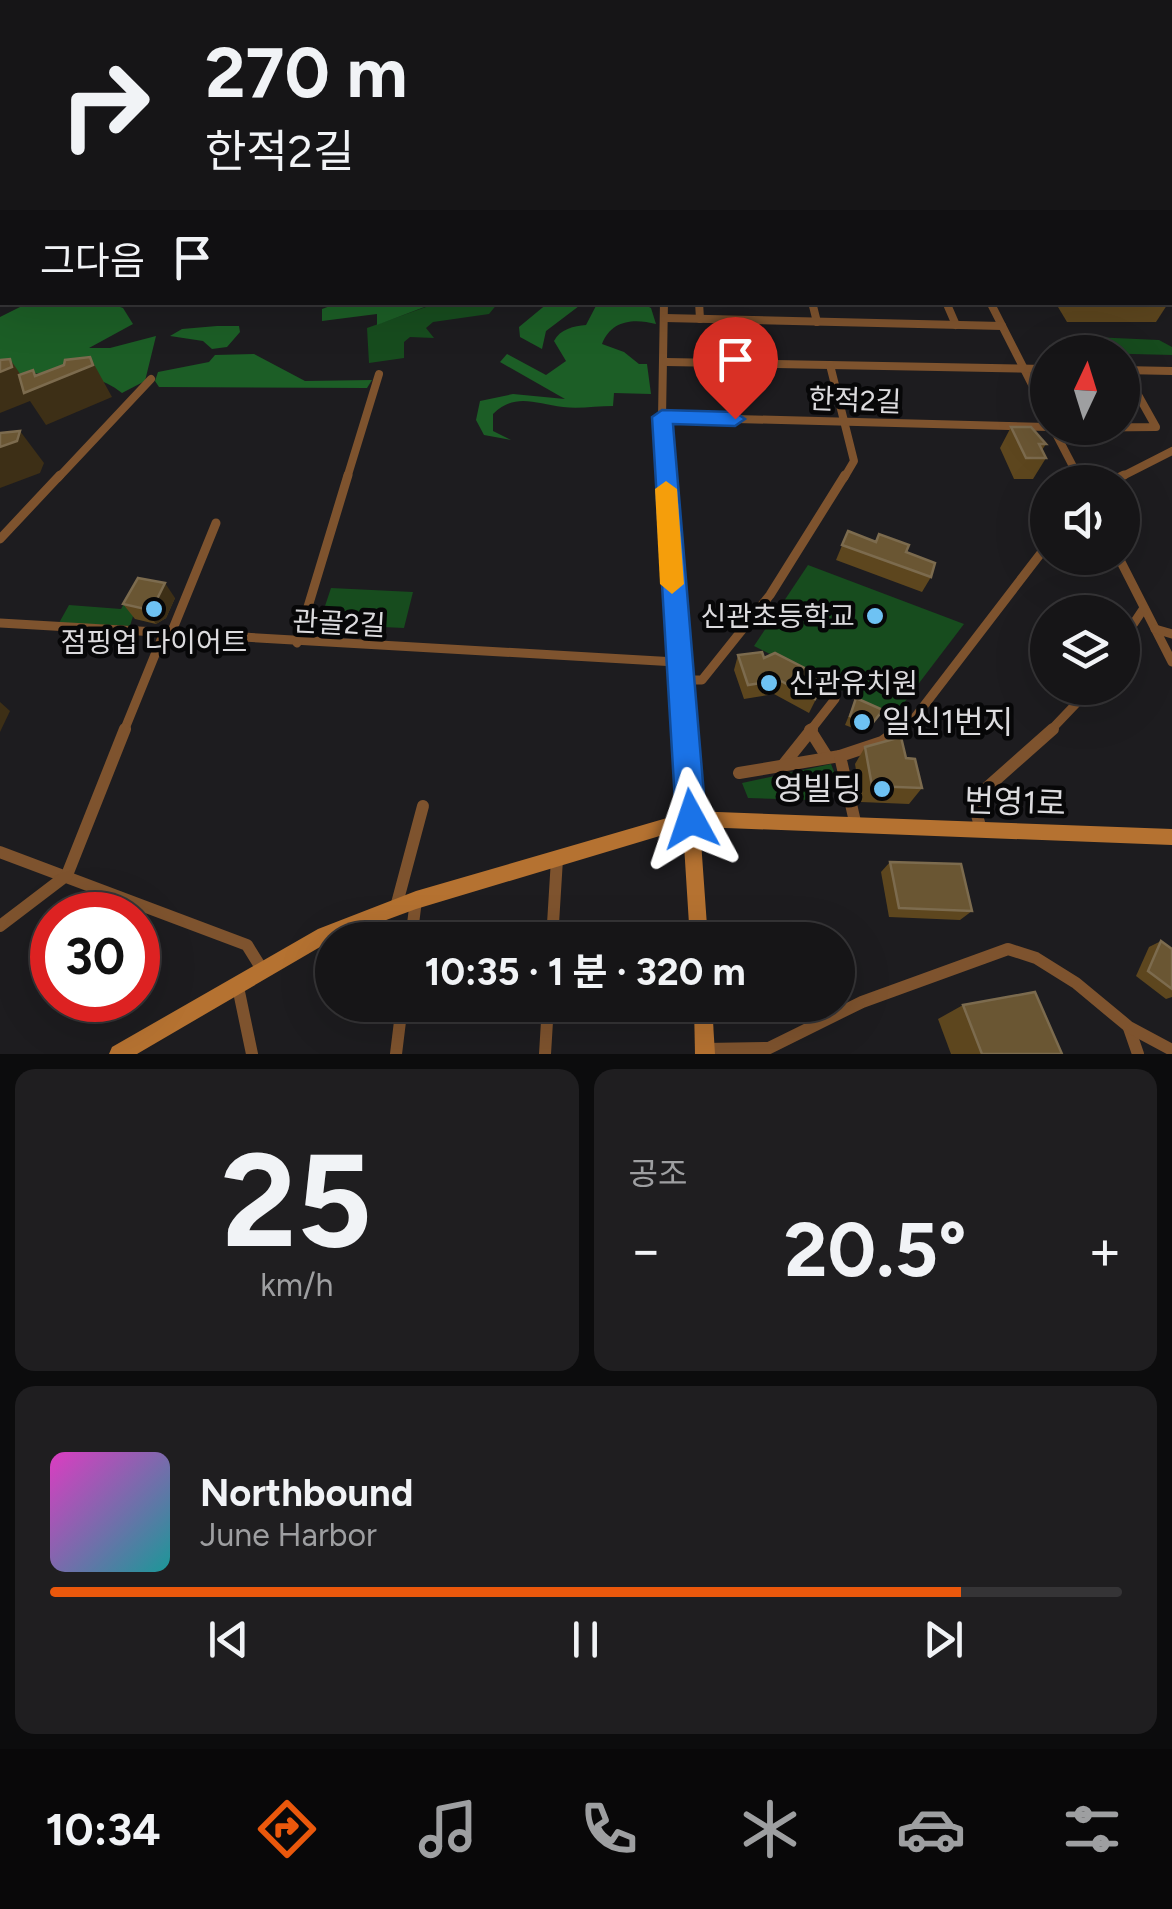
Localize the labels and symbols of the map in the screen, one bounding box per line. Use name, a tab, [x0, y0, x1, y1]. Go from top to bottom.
pin	[693, 317, 778, 420]
north arrow	[1030, 335, 1140, 445]
street label: 한적2길	[808, 381, 902, 419]
marker: 점핑업 다이어트	[143, 598, 165, 620]
place label: 신관초등학교	[700, 599, 855, 633]
street label: 관골2길	[292, 604, 386, 642]
marker: 신관초등학교	[864, 605, 886, 627]
place label: 점핑업 다이어트	[60, 625, 248, 659]
place label: 신관유치원	[789, 666, 918, 700]
marker: 신관유치원	[758, 672, 780, 694]
place label: 일신1번지	[882, 703, 1013, 741]
marker: 일신1번지	[851, 711, 873, 733]
position arrow	[639, 767, 743, 871]
place label: 영빌딩	[774, 770, 862, 808]
marker: 영빌딩	[871, 778, 893, 800]
street label: 번영1로	[964, 781, 1066, 823]
speed limit sign: 30	[30, 892, 160, 1022]

